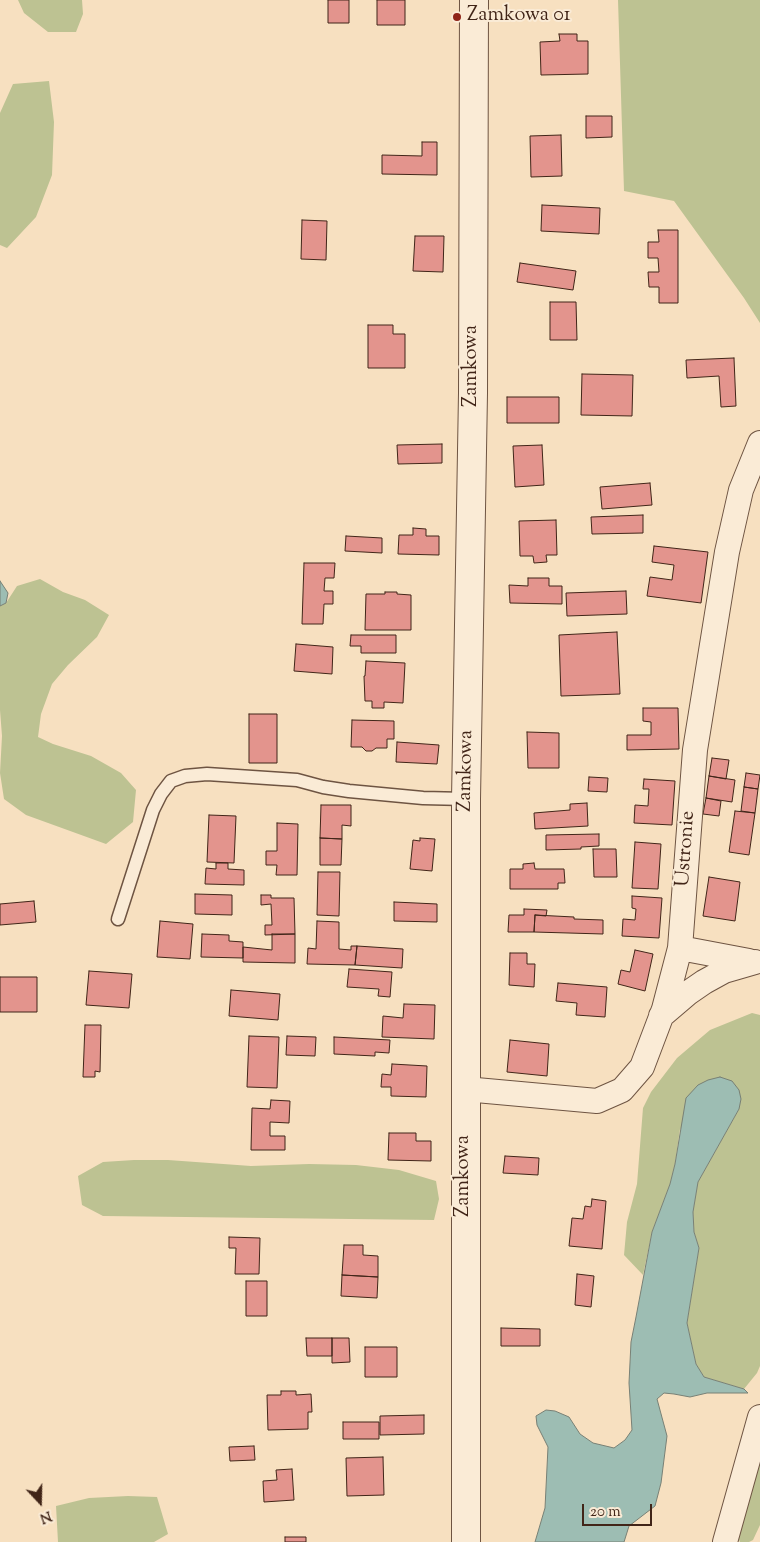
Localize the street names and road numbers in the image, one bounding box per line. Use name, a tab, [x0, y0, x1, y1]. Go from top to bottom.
street label: Zamkowa	[461, 325, 485, 407]
street label: Zamkowa	[454, 730, 480, 812]
street label: Ustronie	[672, 810, 702, 888]
street label: Zamkowa	[453, 1135, 477, 1217]

